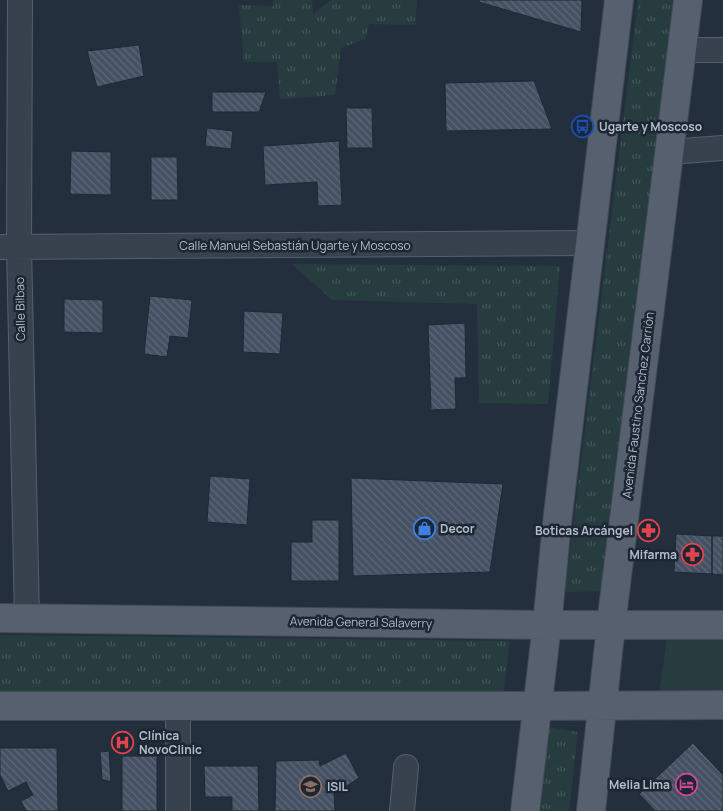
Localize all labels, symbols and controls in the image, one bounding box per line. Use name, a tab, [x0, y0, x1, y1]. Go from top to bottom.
bus stop icon: Ugarte y Moscoso	[571, 114, 595, 138]
place label: Ugarte y Moscoso	[599, 118, 702, 135]
street label: Calle Manuel Sebastián Ugarte y Moscoso	[179, 237, 411, 254]
street label: Calle Bilbao	[11, 277, 29, 341]
street label: Avenida Faustino Sanchez Carrión	[618, 311, 658, 499]
shop icon: Decor	[412, 516, 436, 540]
pharmacy icon: Boticas Arcángel	[637, 518, 661, 542]
place label: Decor	[440, 520, 475, 537]
place label: Boticas Arcángel	[535, 522, 633, 539]
pharmacy icon: Mifarma	[681, 542, 705, 566]
place label: Mifarma	[630, 546, 677, 563]
street label: Avenida General Salaverry	[290, 612, 433, 632]
place label: Clínica NovoClinic	[139, 727, 202, 758]
hospital icon: Clínica NovoClinic	[111, 730, 135, 754]
hotel icon: Melia Lima	[674, 772, 698, 796]
school or university icon: ISIL	[299, 774, 323, 798]
place label: Melia Lima	[609, 776, 670, 793]
place label: ISIL	[327, 778, 349, 795]

